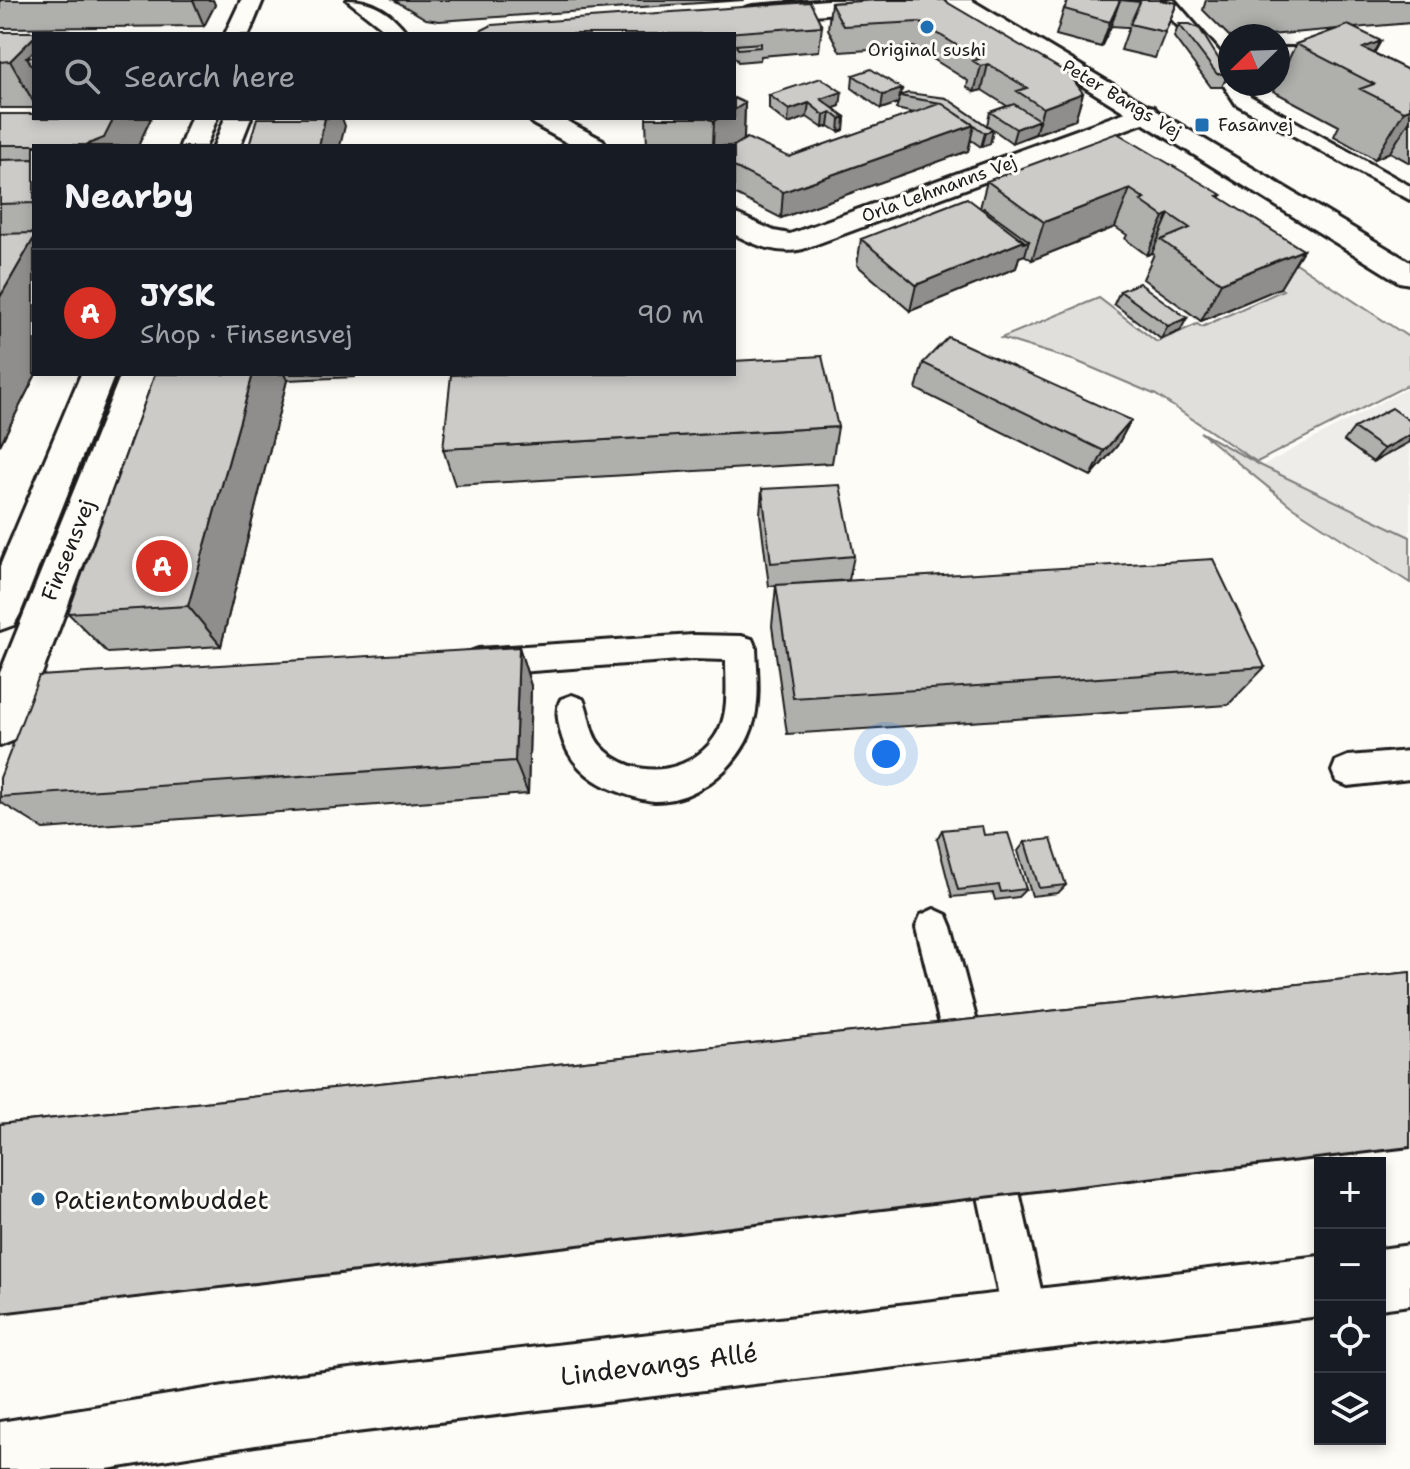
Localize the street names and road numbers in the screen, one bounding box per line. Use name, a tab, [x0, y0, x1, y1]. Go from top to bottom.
street label: Peter Bangs Vej	[1058, 54, 1186, 144]
street label: Orla Lehmanns Vej	[858, 150, 1020, 228]
street label: Finsensvej	[34, 495, 102, 605]
street label: Lindevangs Allé	[558, 1335, 760, 1393]

